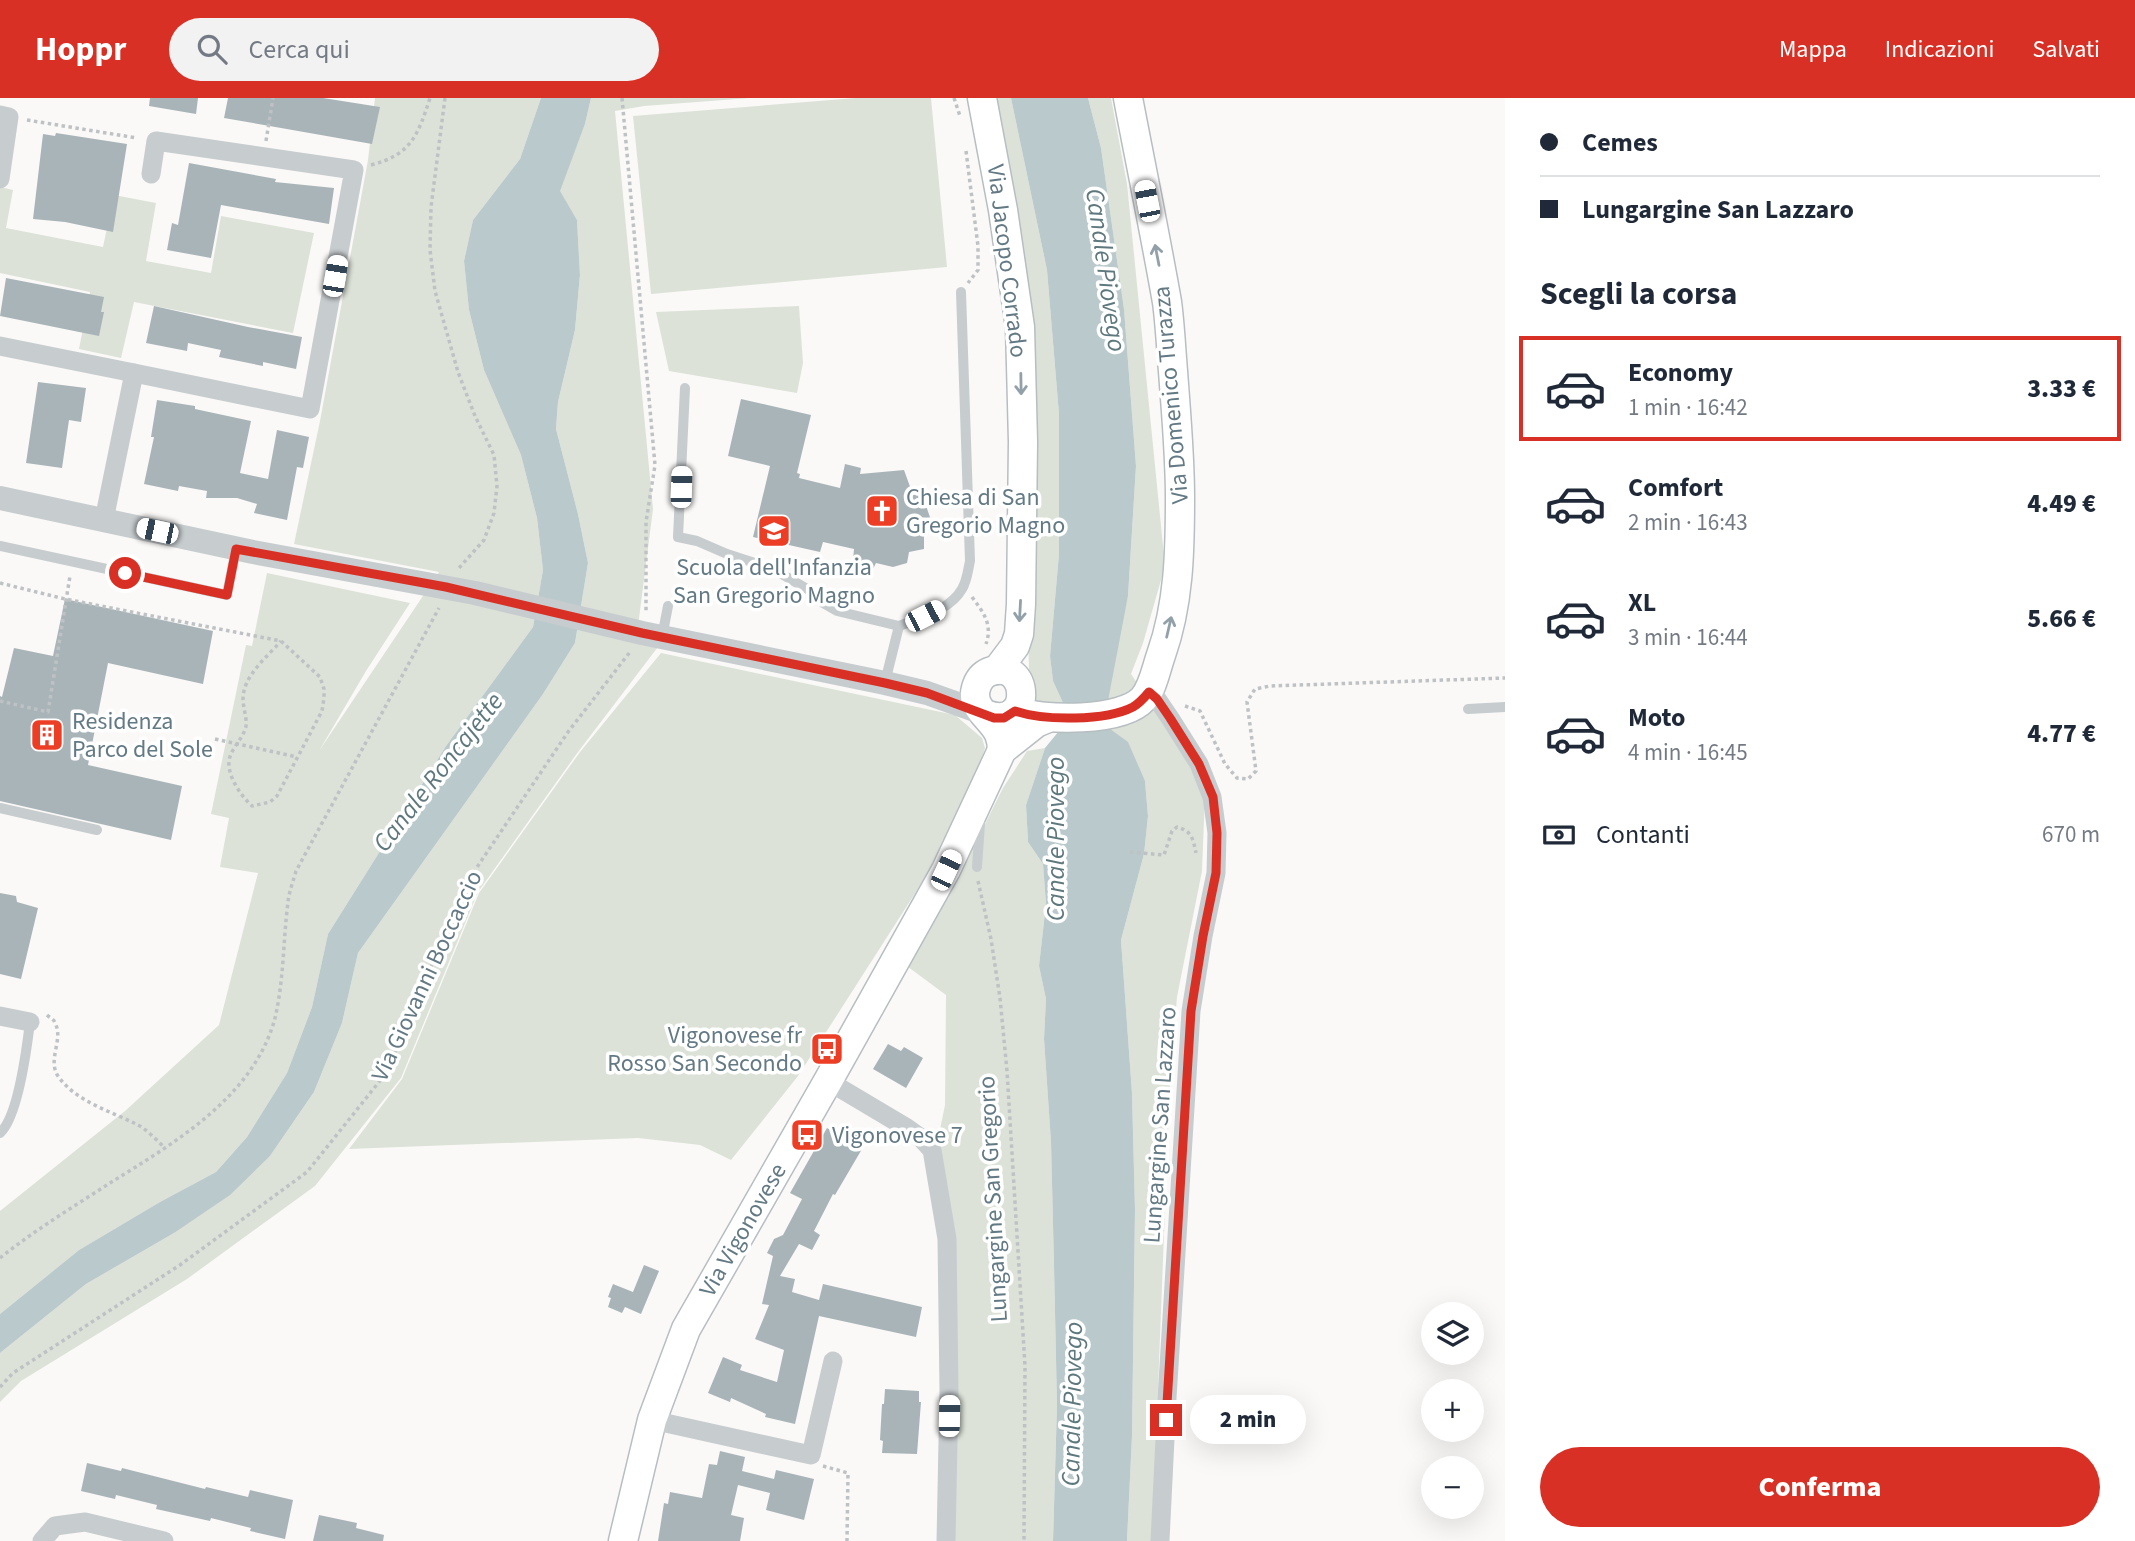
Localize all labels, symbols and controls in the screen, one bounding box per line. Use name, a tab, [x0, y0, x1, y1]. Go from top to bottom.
search box	[169, 18, 659, 81]
text: Hoppr	[35, 26, 127, 73]
icon: search	[193, 30, 231, 68]
text: Cerca qui	[249, 31, 350, 68]
text: Mappa	[1779, 32, 1847, 67]
text: Indicazioni	[1885, 32, 1994, 67]
text: Salvati	[2032, 32, 2100, 67]
text: Cemes	[1582, 124, 1658, 161]
street label: Via Jacopo Corrado	[978, 162, 1036, 360]
car	[1133, 178, 1162, 224]
water label: Canale Piovego	[1076, 186, 1136, 354]
text: Lungargine San Lazzaro	[1582, 191, 1854, 228]
one-way arrow	[1150, 244, 1164, 267]
car	[322, 253, 349, 299]
text: Scegli la corsa	[1540, 271, 1737, 317]
street label: Via Domenico Turazza	[1144, 285, 1198, 505]
text: Economy	[1628, 354, 1733, 391]
icon: car	[1544, 357, 1607, 420]
text: 3.33 €	[2027, 370, 2096, 407]
one-way arrow	[1015, 372, 1028, 395]
text: 1 min · 16:42	[1628, 391, 1748, 424]
car	[670, 466, 693, 508]
text: Comfort	[1628, 469, 1723, 506]
icon: car	[1544, 472, 1607, 535]
place label: Chiesa di San Gregorio Magno	[906, 480, 1065, 543]
text: 4.49 €	[2027, 485, 2096, 522]
church icon: Chiesa di San Gregorio Magno	[863, 492, 901, 530]
text: 2 min · 16:43	[1628, 506, 1748, 539]
school or university icon: Scuola dell'Infanzia San Gregorio Magno	[755, 512, 793, 550]
car	[135, 516, 180, 546]
place label: Scuola dell'Infanzia San Gregorio Magno	[673, 550, 875, 613]
route start	[109, 557, 141, 589]
text: XL	[1628, 584, 1656, 621]
icon: car	[1544, 587, 1607, 650]
car	[902, 597, 949, 635]
one-way arrow	[1013, 599, 1026, 622]
text: 5.66 €	[2027, 600, 2096, 637]
one-way arrow	[1163, 616, 1177, 639]
text: 3 min · 16:44	[1628, 621, 1748, 654]
water label: Canale Roncajette	[364, 684, 512, 860]
text: Moto	[1628, 699, 1685, 736]
icon: car	[1544, 702, 1607, 765]
place label: Residenza Parco del Sole	[72, 704, 213, 767]
text: 4.77 €	[2027, 715, 2096, 752]
building icon: Residenza Parco del Sole	[28, 716, 66, 754]
text: 4 min · 16:45	[1628, 736, 1748, 769]
water label: Canale Piovego	[1037, 757, 1074, 921]
icon: cash	[1540, 816, 1578, 854]
text: Contanti	[1596, 816, 1690, 853]
text: 670 m	[2042, 818, 2100, 851]
car	[928, 847, 965, 893]
street label: Via Giovanni Boccaccio	[363, 865, 491, 1087]
street label: Lungargine San Lazzaro	[1134, 1006, 1186, 1244]
place label: Vigonovese fr Rosso San Secondo	[607, 1018, 803, 1081]
bus stop icon: Vigonovese fr Rosso San Secondo	[808, 1030, 846, 1068]
street label: Lungargine San Gregorio	[969, 1075, 1017, 1323]
bus stop icon: Vigonovese 7	[788, 1116, 826, 1154]
place label: Vigonovese 7	[832, 1118, 963, 1153]
street label: Via Vigonovese	[691, 1157, 795, 1303]
map controls	[1421, 1302, 1484, 1519]
button: layers	[1421, 1302, 1484, 1365]
water label: Canale Piovego	[1052, 1321, 1092, 1487]
button: +	[1421, 1379, 1484, 1442]
car	[939, 1395, 960, 1437]
callout: 2 min	[1190, 1396, 1306, 1444]
text: 2 min	[1220, 1403, 1276, 1436]
route end	[1150, 1404, 1182, 1436]
button: Conferma	[1540, 1447, 2100, 1527]
button: −	[1421, 1456, 1484, 1519]

